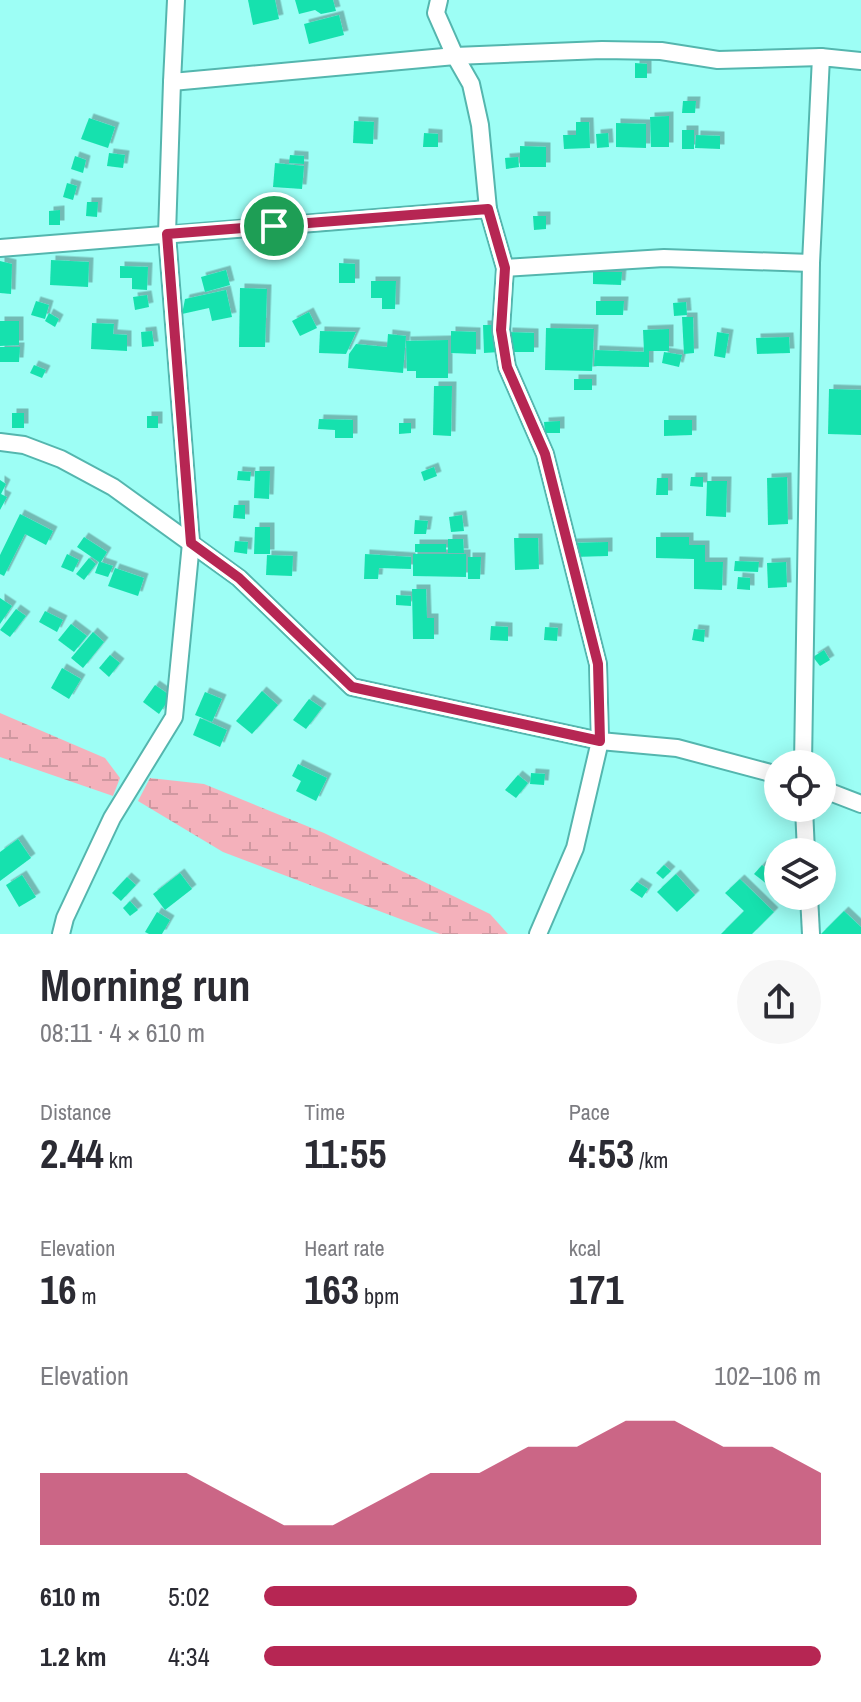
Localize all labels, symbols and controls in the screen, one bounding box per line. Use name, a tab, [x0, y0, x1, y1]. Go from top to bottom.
pin	[240, 192, 308, 260]
icon: arrive	[252, 204, 296, 248]
map controls	[764, 750, 836, 910]
button: locate	[764, 750, 836, 822]
button: layers	[764, 838, 836, 910]
text: Morning run	[40, 955, 250, 1015]
button: share	[737, 960, 821, 1044]
text: 08:11 · 4 × 610 m	[40, 1015, 205, 1050]
text: Distance	[40, 1097, 111, 1127]
text: Time	[304, 1097, 345, 1127]
text: Pace	[569, 1097, 610, 1127]
text: 2.44	[40, 1127, 104, 1180]
text: 11:55	[304, 1127, 386, 1180]
text: 4:53	[569, 1127, 634, 1180]
text: km	[104, 1145, 133, 1175]
text: /km	[634, 1145, 668, 1175]
text: Elevation	[40, 1233, 115, 1263]
text: Heart rate	[304, 1233, 385, 1263]
text: kcal	[569, 1233, 601, 1263]
text: 16	[40, 1263, 76, 1316]
text: 163	[304, 1263, 359, 1316]
text: 171	[569, 1263, 623, 1316]
text: m	[76, 1281, 97, 1311]
text: bpm	[359, 1281, 399, 1311]
text: Elevation	[40, 1358, 129, 1393]
text: 102–106 m	[714, 1358, 821, 1393]
text: 610 m	[40, 1579, 100, 1614]
text: 5:02	[168, 1579, 210, 1614]
text: 1.2 km	[40, 1639, 106, 1674]
text: 4:34	[168, 1639, 210, 1674]

